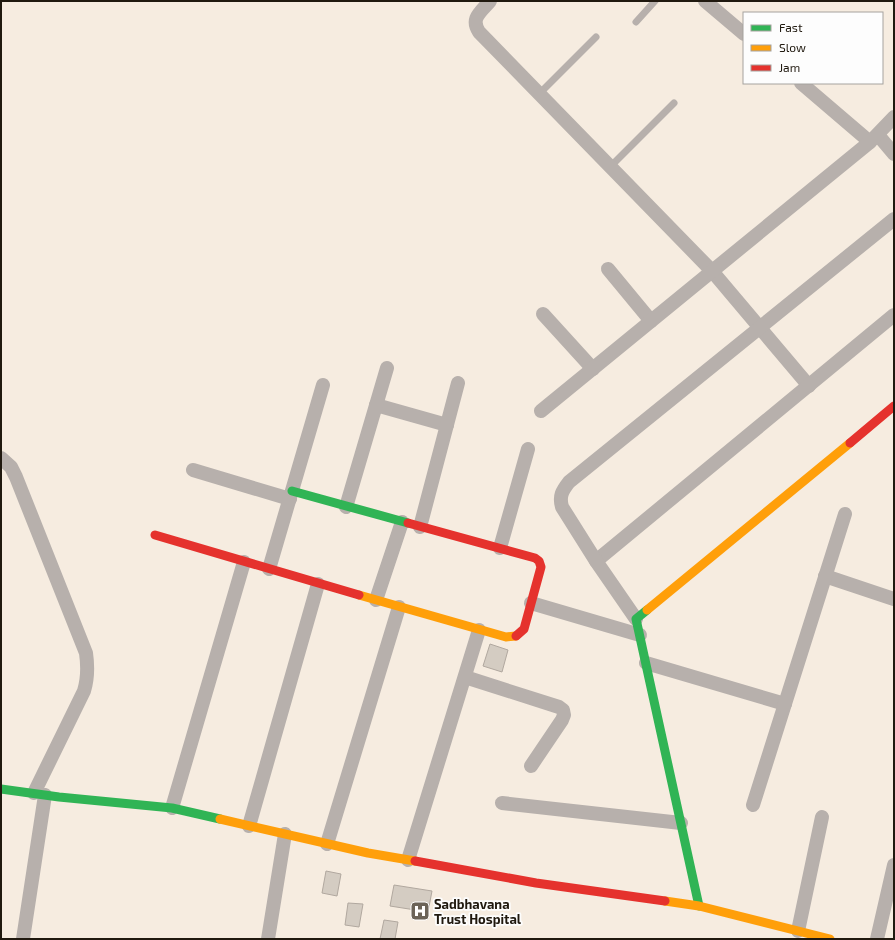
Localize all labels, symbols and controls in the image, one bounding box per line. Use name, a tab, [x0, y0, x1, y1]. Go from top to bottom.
legend	[743, 12, 883, 84]
text: Fast	[779, 20, 803, 34]
text: Slow	[779, 40, 806, 54]
text: Jam	[779, 60, 800, 74]
place label: Sadbhavana Trust Hospital	[434, 896, 522, 927]
hospital icon: Sadbhavana Trust Hospital	[409, 900, 431, 922]

